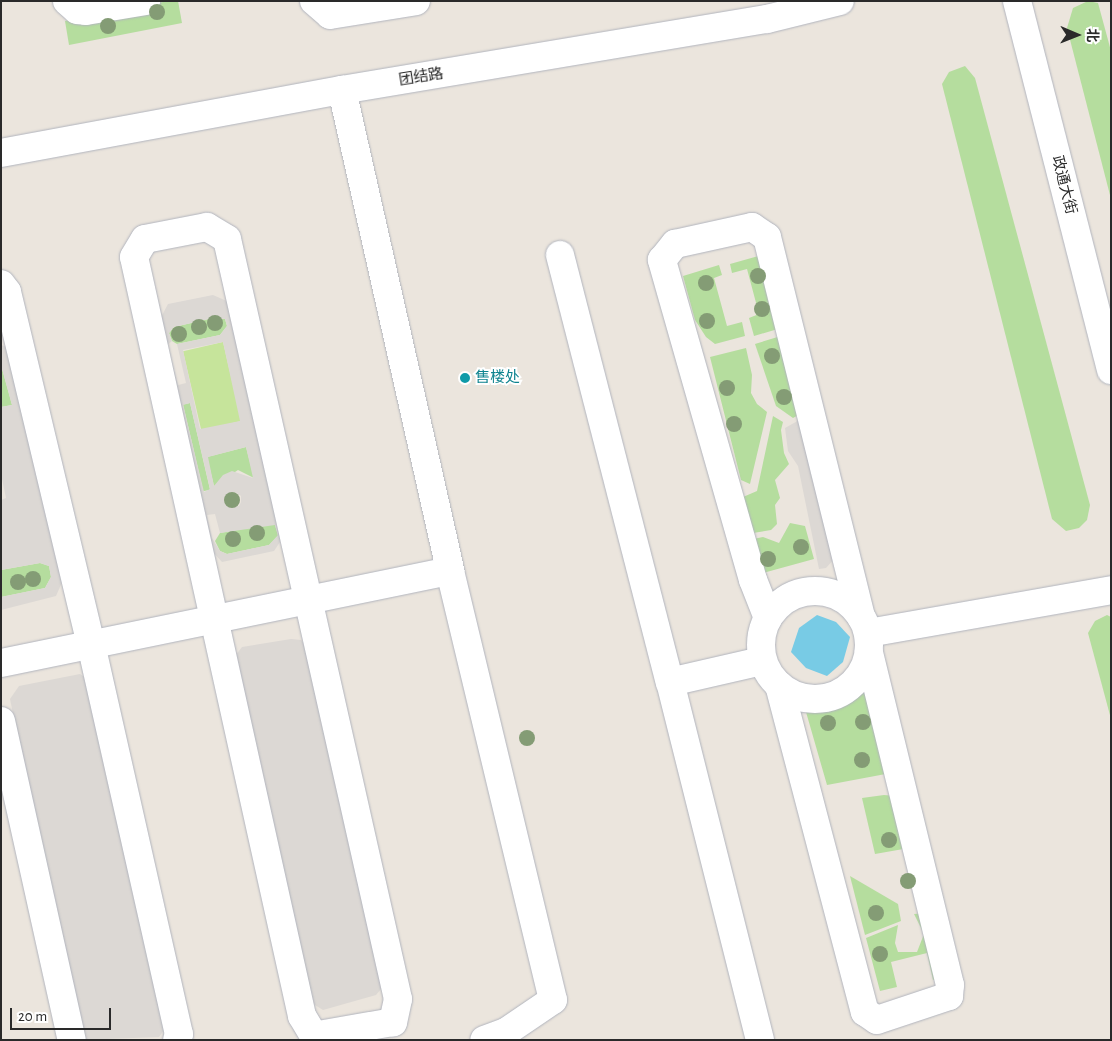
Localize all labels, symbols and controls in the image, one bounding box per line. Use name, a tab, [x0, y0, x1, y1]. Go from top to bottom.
north arrow	[1052, 10, 1102, 60]
text: 北	[1085, 28, 1099, 42]
street label: 团结路	[397, 65, 445, 89]
street label: 政通大街	[1048, 154, 1080, 216]
place label: 售楼处	[475, 369, 520, 387]
marker: 售楼处	[459, 372, 471, 384]
scale bar	[12, 998, 114, 1030]
text: 20 m	[18, 1009, 47, 1024]

